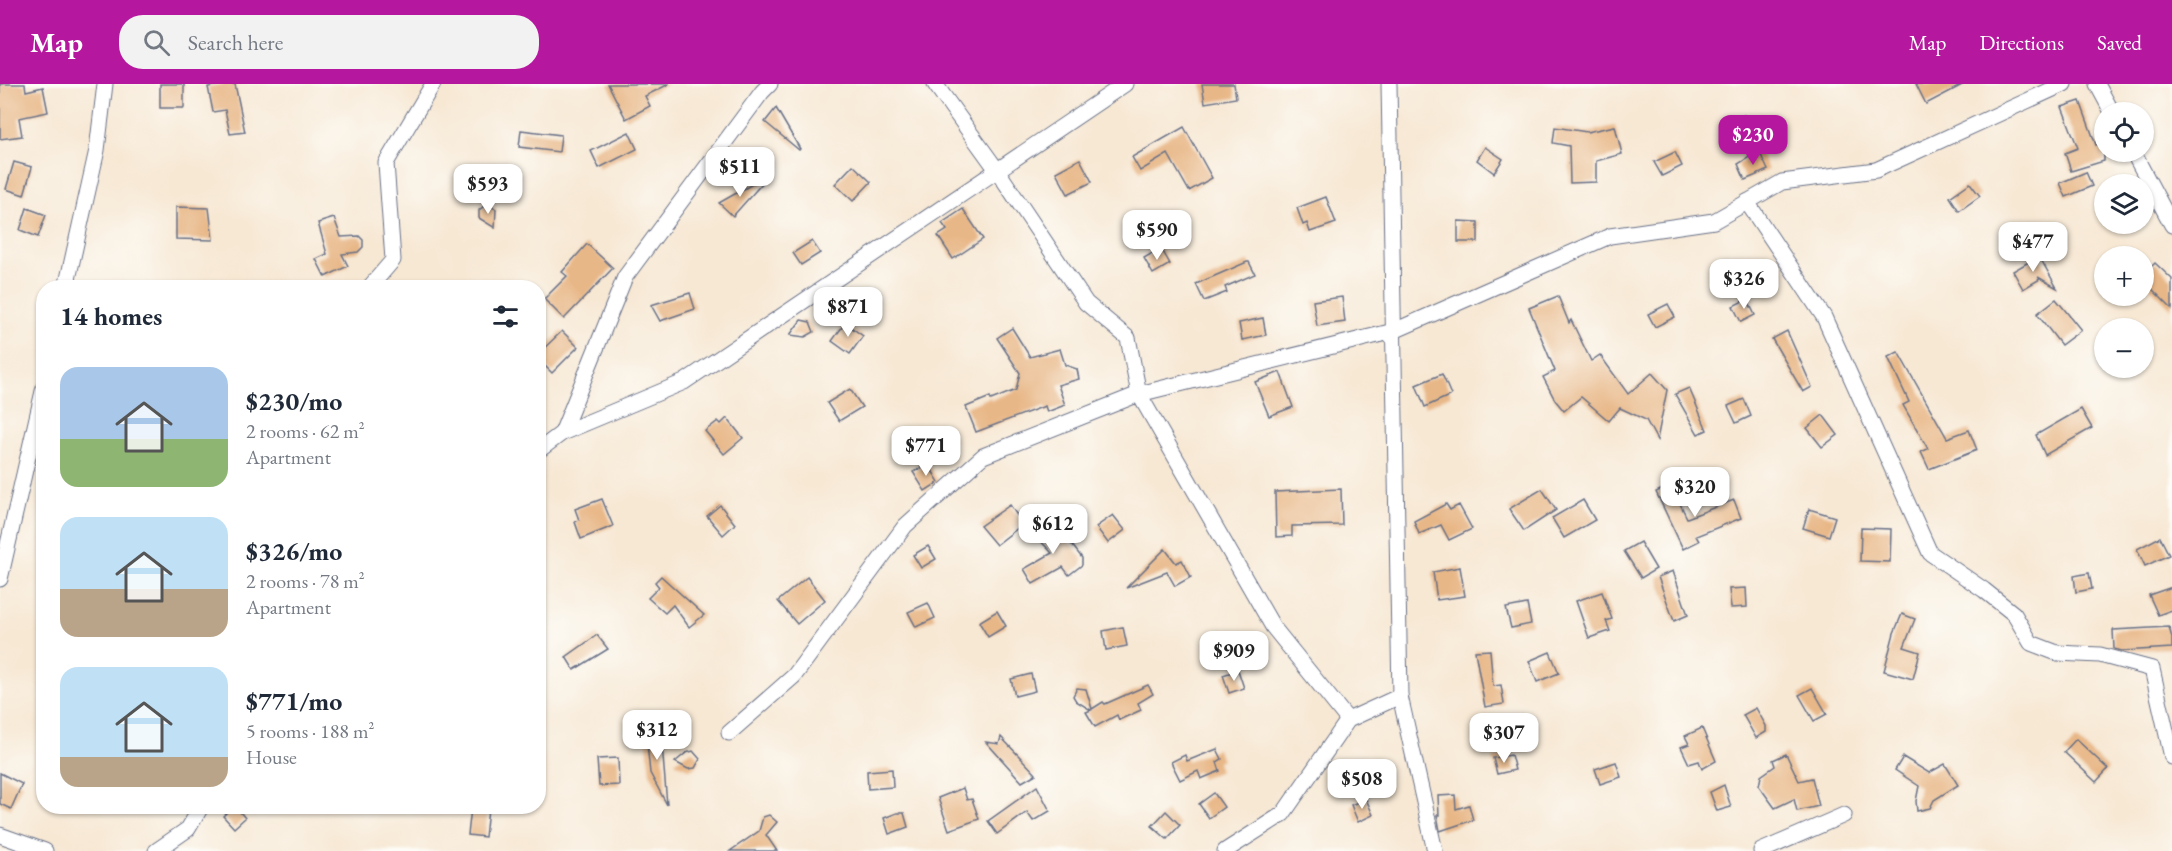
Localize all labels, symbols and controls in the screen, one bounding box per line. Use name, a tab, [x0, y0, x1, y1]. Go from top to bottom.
search box	[119, 15, 539, 69]
text: Map	[30, 24, 83, 60]
icon: search	[140, 26, 173, 59]
text: Search here	[188, 28, 283, 57]
text: Map	[1909, 29, 1946, 56]
text: Directions	[1979, 29, 2064, 56]
text: Saved	[2097, 29, 2142, 56]
map controls	[2094, 102, 2154, 378]
button: locate	[2094, 102, 2154, 162]
pin: $230	[1717, 115, 1789, 166]
text: $230	[1733, 121, 1773, 147]
pin: $511	[704, 147, 776, 198]
text: $511	[720, 153, 760, 179]
pin: $593	[452, 164, 524, 215]
text: $593	[468, 170, 508, 196]
button: layers	[2094, 174, 2154, 234]
pin: $590	[1121, 210, 1193, 261]
text: $590	[1137, 216, 1177, 242]
pin: $477	[1997, 222, 2069, 273]
text: $477	[2013, 228, 2053, 254]
button: +	[2094, 246, 2154, 306]
pin: $326	[1708, 259, 1780, 310]
text: $326	[1724, 265, 1764, 291]
pin: $871	[812, 287, 884, 338]
text: $871	[828, 293, 868, 319]
text: 14 homes	[60, 299, 162, 333]
icon: filters	[489, 300, 522, 333]
button: −	[2094, 318, 2154, 378]
text: $230/mo	[246, 384, 342, 418]
icon: home	[108, 391, 180, 463]
text: 2 rooms · 62 m²	[246, 418, 365, 444]
pin: $771	[890, 426, 962, 477]
text: $771	[906, 432, 946, 458]
text: Apartment	[246, 444, 331, 470]
pin: $320	[1659, 467, 1731, 518]
text: $320	[1675, 473, 1715, 499]
pin: $612	[1017, 504, 1089, 555]
text: $612	[1033, 510, 1073, 536]
text: $326/mo	[246, 534, 342, 568]
icon: home	[108, 541, 180, 613]
text: 2 rooms · 78 m²	[246, 568, 365, 594]
text: Apartment	[246, 594, 331, 620]
pin: $909	[1198, 631, 1270, 682]
text: $909	[1214, 637, 1254, 663]
text: $771/mo	[246, 684, 342, 718]
icon: home	[108, 691, 180, 763]
pin: $312	[621, 710, 693, 761]
pin: $307	[1468, 713, 1540, 764]
text: $312	[637, 716, 677, 742]
text: 5 rooms · 188 m²	[246, 718, 374, 744]
text: $307	[1484, 719, 1524, 745]
text: House	[246, 744, 297, 770]
pin: $508	[1326, 759, 1398, 810]
text: $508	[1342, 765, 1382, 791]

